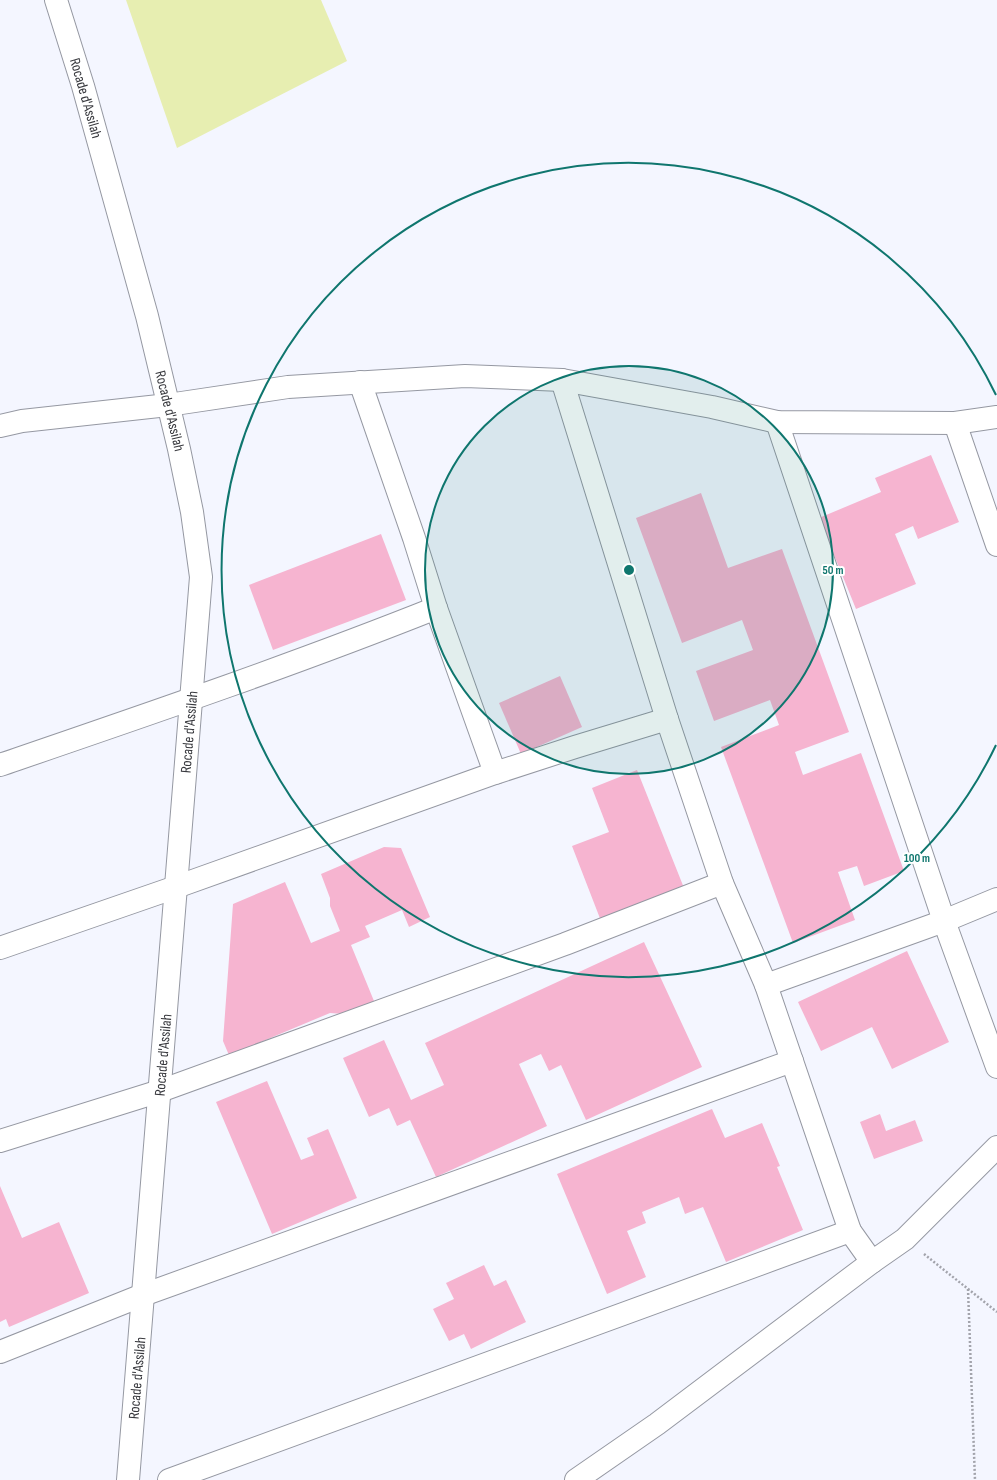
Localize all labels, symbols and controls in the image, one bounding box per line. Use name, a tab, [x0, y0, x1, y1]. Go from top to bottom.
street label: Rocade d'Assilah	[65, 56, 106, 140]
street label: Rocade d'Assilah	[150, 369, 189, 454]
centre of rings	[622, 563, 636, 577]
text: 50 m	[823, 563, 843, 578]
street label: Rocade d'Assilah	[176, 690, 203, 774]
text: 100 m	[904, 851, 930, 866]
street label: Rocade d'Assilah	[150, 1013, 177, 1097]
street label: Rocade d'Assilah	[124, 1336, 151, 1420]

